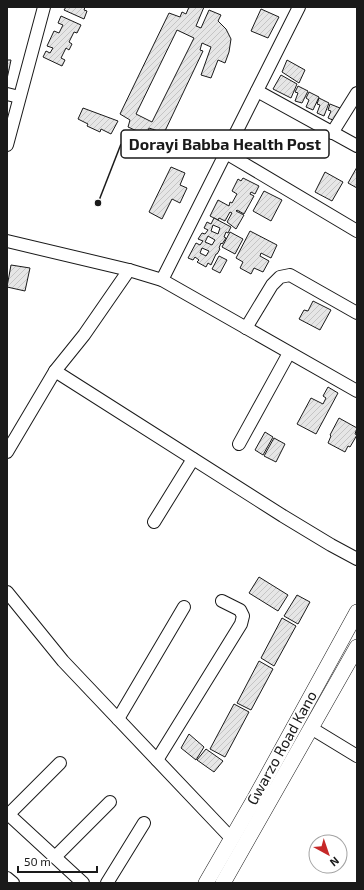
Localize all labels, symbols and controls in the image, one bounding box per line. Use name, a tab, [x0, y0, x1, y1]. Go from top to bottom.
callout: Dorayi Babba Health Post	[121, 130, 329, 158]
text: Dorayi Babba Health Post	[129, 134, 322, 154]
street label: Gwarzo Road Kano	[242, 687, 320, 808]
north arrow	[308, 834, 348, 874]
scale bar	[18, 848, 97, 874]
text: 50 m	[24, 854, 51, 868]
text: N	[327, 855, 342, 870]

